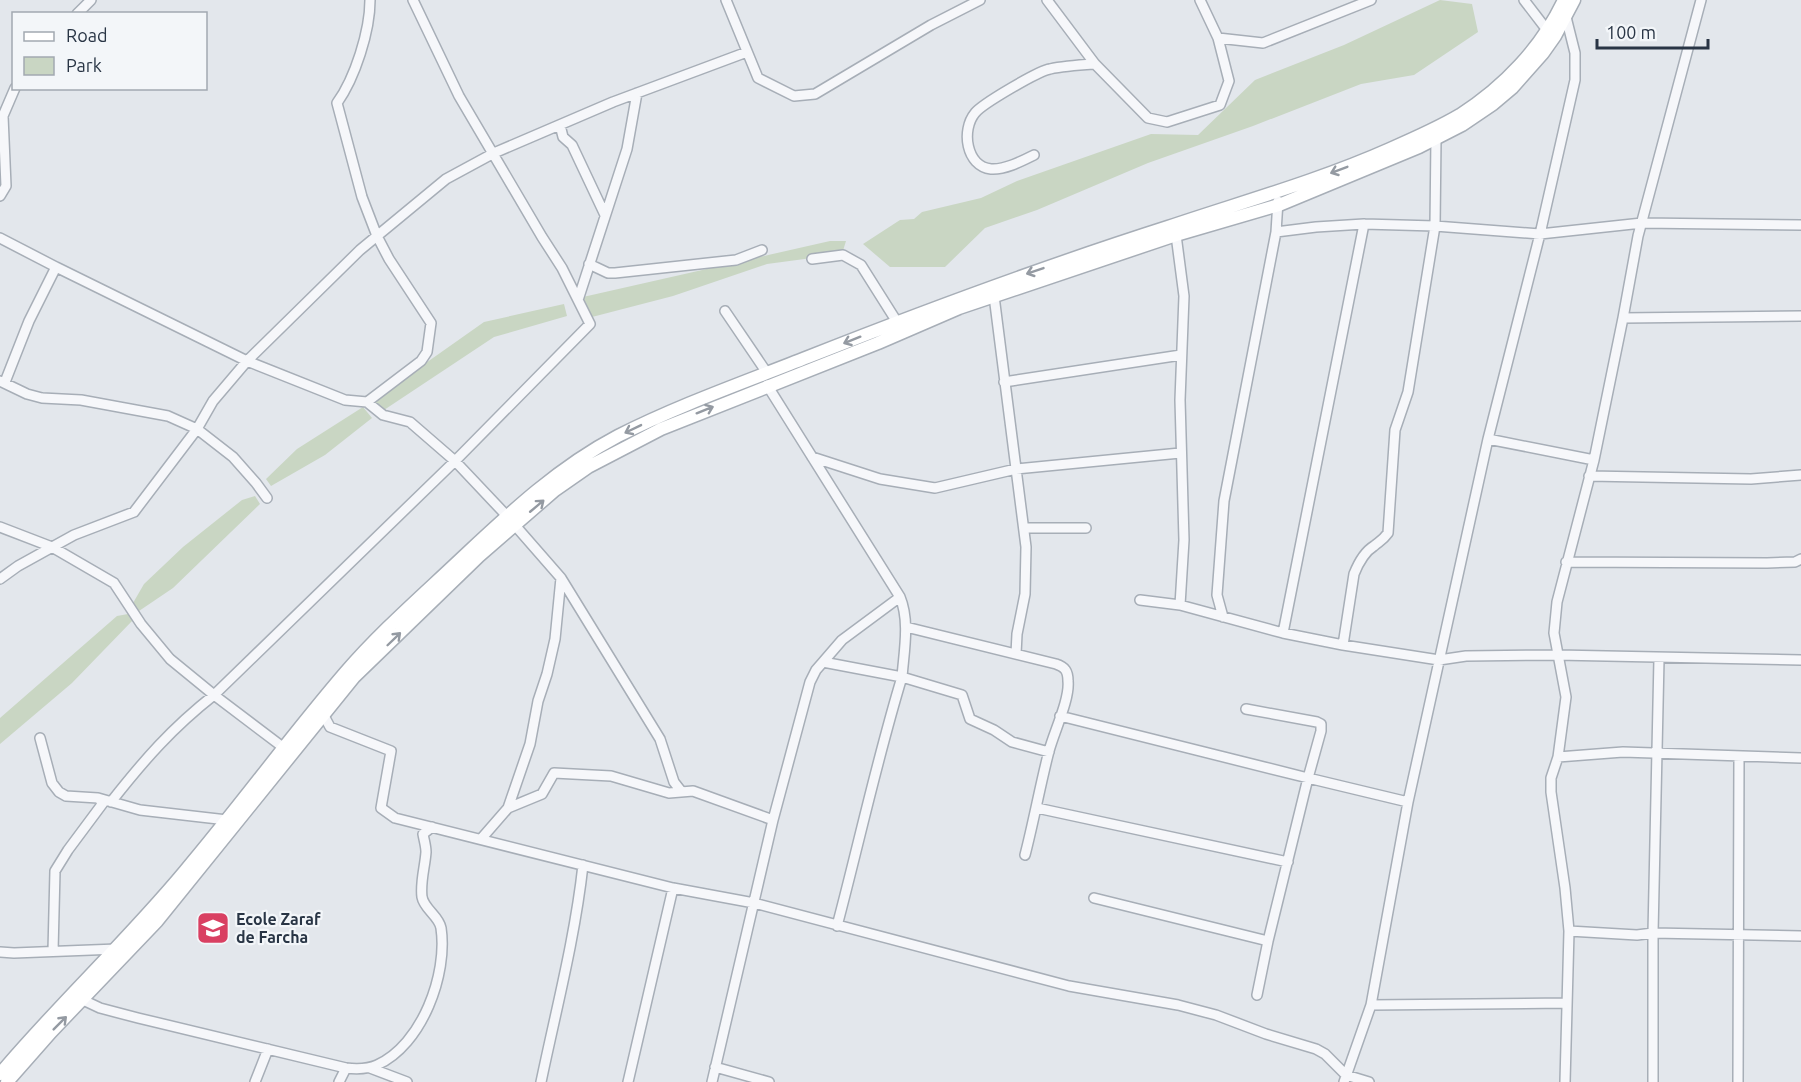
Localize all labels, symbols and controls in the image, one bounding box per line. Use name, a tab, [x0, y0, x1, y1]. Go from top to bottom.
legend	[12, 12, 207, 90]
scale bar	[1597, 12, 1708, 50]
text: 100 m	[1606, 22, 1656, 42]
text: Road	[66, 25, 108, 45]
text: Park	[66, 55, 102, 75]
one-way arrow	[1331, 165, 1349, 176]
one-way arrow	[1026, 267, 1045, 278]
one-way arrow	[844, 335, 862, 346]
one-way arrow	[696, 404, 714, 415]
one-way arrow	[624, 424, 642, 436]
one-way arrow	[529, 499, 544, 513]
one-way arrow	[387, 631, 402, 646]
school or university icon: Ecole Zaraf de Farcha	[195, 910, 231, 946]
place label: Ecole Zaraf de Farcha	[236, 910, 321, 946]
one-way arrow	[52, 1016, 67, 1031]

